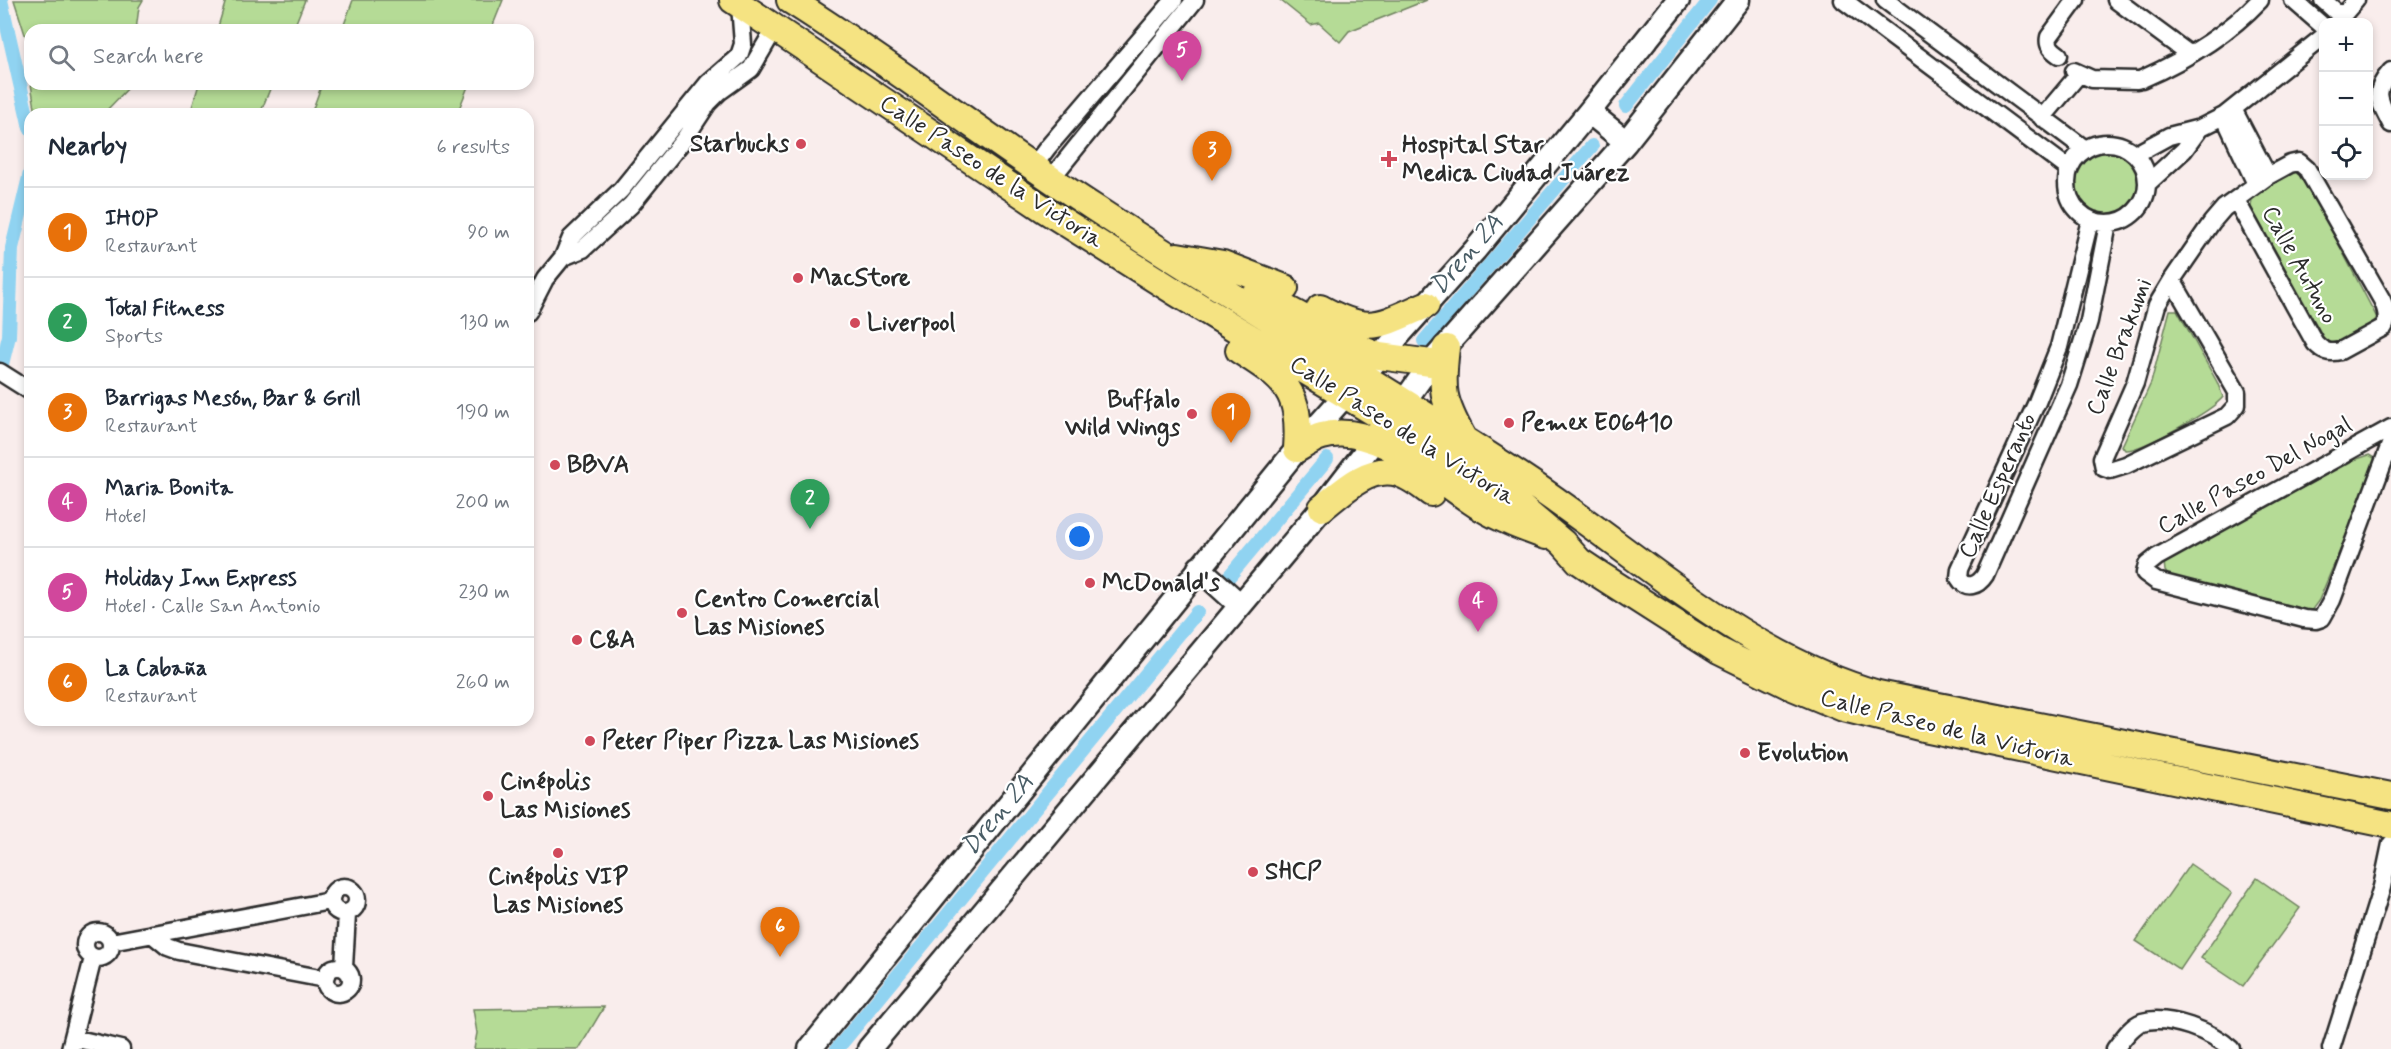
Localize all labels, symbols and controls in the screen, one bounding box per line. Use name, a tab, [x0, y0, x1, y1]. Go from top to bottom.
map controls	[2319, 18, 2373, 180]
button: +	[2319, 18, 2373, 72]
search box	[24, 24, 534, 90]
pin: 5	[1162, 32, 1202, 81]
icon: search	[45, 41, 78, 74]
text: Search here	[93, 43, 204, 71]
button: −	[2319, 72, 2373, 126]
street label: Calle Paseo de la Victoria	[873, 88, 1109, 256]
button: locate	[2319, 126, 2373, 180]
place label: Starbucks	[690, 129, 789, 160]
text: Nearby	[48, 130, 127, 164]
place label: Hospital Star Medica Ciudad Juárez	[1402, 130, 1630, 189]
pin: 3	[1192, 132, 1232, 181]
text: 6 results	[437, 134, 510, 161]
marker: Starbucks	[794, 137, 808, 151]
marker: Hospital Star Medica Ciudad Juárez	[1380, 150, 1398, 168]
street label: Calle Autuno	[2254, 200, 2344, 330]
text: IHOP	[105, 205, 158, 233]
water label: Dren 2A	[1422, 207, 1512, 303]
text: 1	[63, 219, 72, 246]
text: 90 m	[467, 219, 510, 246]
text: Restaurant	[105, 233, 198, 260]
place label: MacStore	[810, 263, 911, 294]
marker: MacStore	[791, 271, 805, 285]
street label: Calle Brakumi	[2080, 274, 2160, 420]
text: Total Fitness	[105, 295, 225, 323]
place label: Liverpool	[867, 308, 955, 339]
text: 2	[63, 309, 72, 336]
text: 130 m	[459, 309, 510, 336]
marker: Liverpool	[848, 316, 862, 330]
text: Sports	[105, 323, 163, 350]
street label: Calle Paseo de la Victoria	[1283, 349, 1521, 513]
text: Barrigas Mesón, Bar & Grill	[105, 385, 361, 413]
place label: Buffalo Wild Wings	[1064, 385, 1180, 447]
pin: 1	[1212, 394, 1250, 443]
text: 3	[63, 399, 72, 426]
text: 190 m	[456, 399, 510, 426]
marker: Buffalo Wild Wings	[1185, 407, 1199, 421]
place label: Pemex E06410	[1521, 408, 1673, 439]
street label: Calle Esperanto	[1952, 408, 2044, 564]
street label: Calle Paseo Del Nogal	[2152, 410, 2358, 542]
text: Restaurant	[105, 413, 198, 440]
marker: Pemex E06410	[1502, 416, 1516, 430]
place label: BBVA	[567, 450, 630, 481]
marker: BBVA	[548, 458, 562, 472]
text: Maria Bonita	[105, 475, 233, 503]
pin: 2	[790, 480, 830, 529]
text: 4	[62, 489, 73, 516]
text: 200 m	[455, 489, 510, 516]
text: Hotel	[105, 503, 146, 530]
your location	[1065, 522, 1094, 551]
text: Holiday Inn Express	[105, 565, 297, 593]
place label: McDonald's	[1102, 568, 1220, 599]
marker: McDonald's	[1083, 576, 1097, 590]
text: 5	[62, 579, 74, 606]
text: 230 m	[458, 579, 510, 606]
pin: 4	[1458, 582, 1498, 632]
place label: Centro Comercial Las Misiones	[694, 584, 879, 643]
text: Hotel · Calle San Antonio	[105, 593, 321, 620]
marker: Centro Comercial Las Misiones	[675, 606, 689, 620]
place label: C&A	[589, 625, 636, 656]
marker: C&A	[570, 633, 584, 647]
text: La Cabaña	[105, 655, 207, 683]
text: 6	[62, 669, 73, 696]
text: 260 m	[456, 669, 510, 696]
street label: Calle Paseo de la Victoria	[1817, 682, 2078, 776]
text: Restaurant	[105, 683, 198, 710]
place label: Peter Piper Pizza Las Misiones	[602, 726, 920, 757]
marker: Peter Piper Pizza Las Misiones	[583, 734, 597, 748]
place label: Evolution	[1757, 738, 1849, 769]
marker: Evolution	[1738, 746, 1752, 760]
place label: Cinépolis Las Misiones	[500, 767, 631, 826]
water label: Dren 2A	[954, 767, 1042, 863]
marker: Cinépolis Las Misiones	[481, 789, 495, 803]
marker: Cinépolis VIP Las Misiones	[551, 846, 565, 860]
place label: SHCP	[1265, 857, 1322, 888]
place label: Cinépolis VIP Las Misiones	[488, 862, 628, 921]
marker: SHCP	[1246, 865, 1260, 879]
pin: 6	[760, 908, 800, 957]

